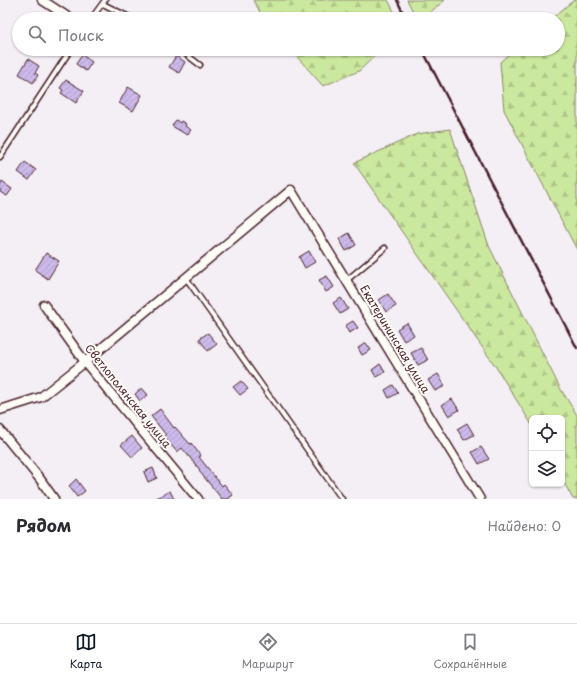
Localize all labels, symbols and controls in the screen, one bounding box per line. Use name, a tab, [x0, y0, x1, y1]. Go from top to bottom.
search box	[12, 12, 565, 56]
icon: search	[26, 23, 48, 45]
text: Поиск	[58, 23, 104, 46]
street label: Екатерининская улица	[356, 281, 435, 396]
street label: Светлополянская улица	[81, 340, 176, 451]
map controls	[529, 415, 565, 487]
button: locate	[529, 415, 565, 451]
button: layers	[529, 451, 565, 487]
text: Рядом	[16, 512, 71, 538]
text: Найдено: 0	[488, 516, 561, 535]
tab: Карта	[70, 631, 102, 672]
tab: Маршрут	[242, 631, 294, 672]
tab: Сохранённые	[434, 631, 507, 672]

